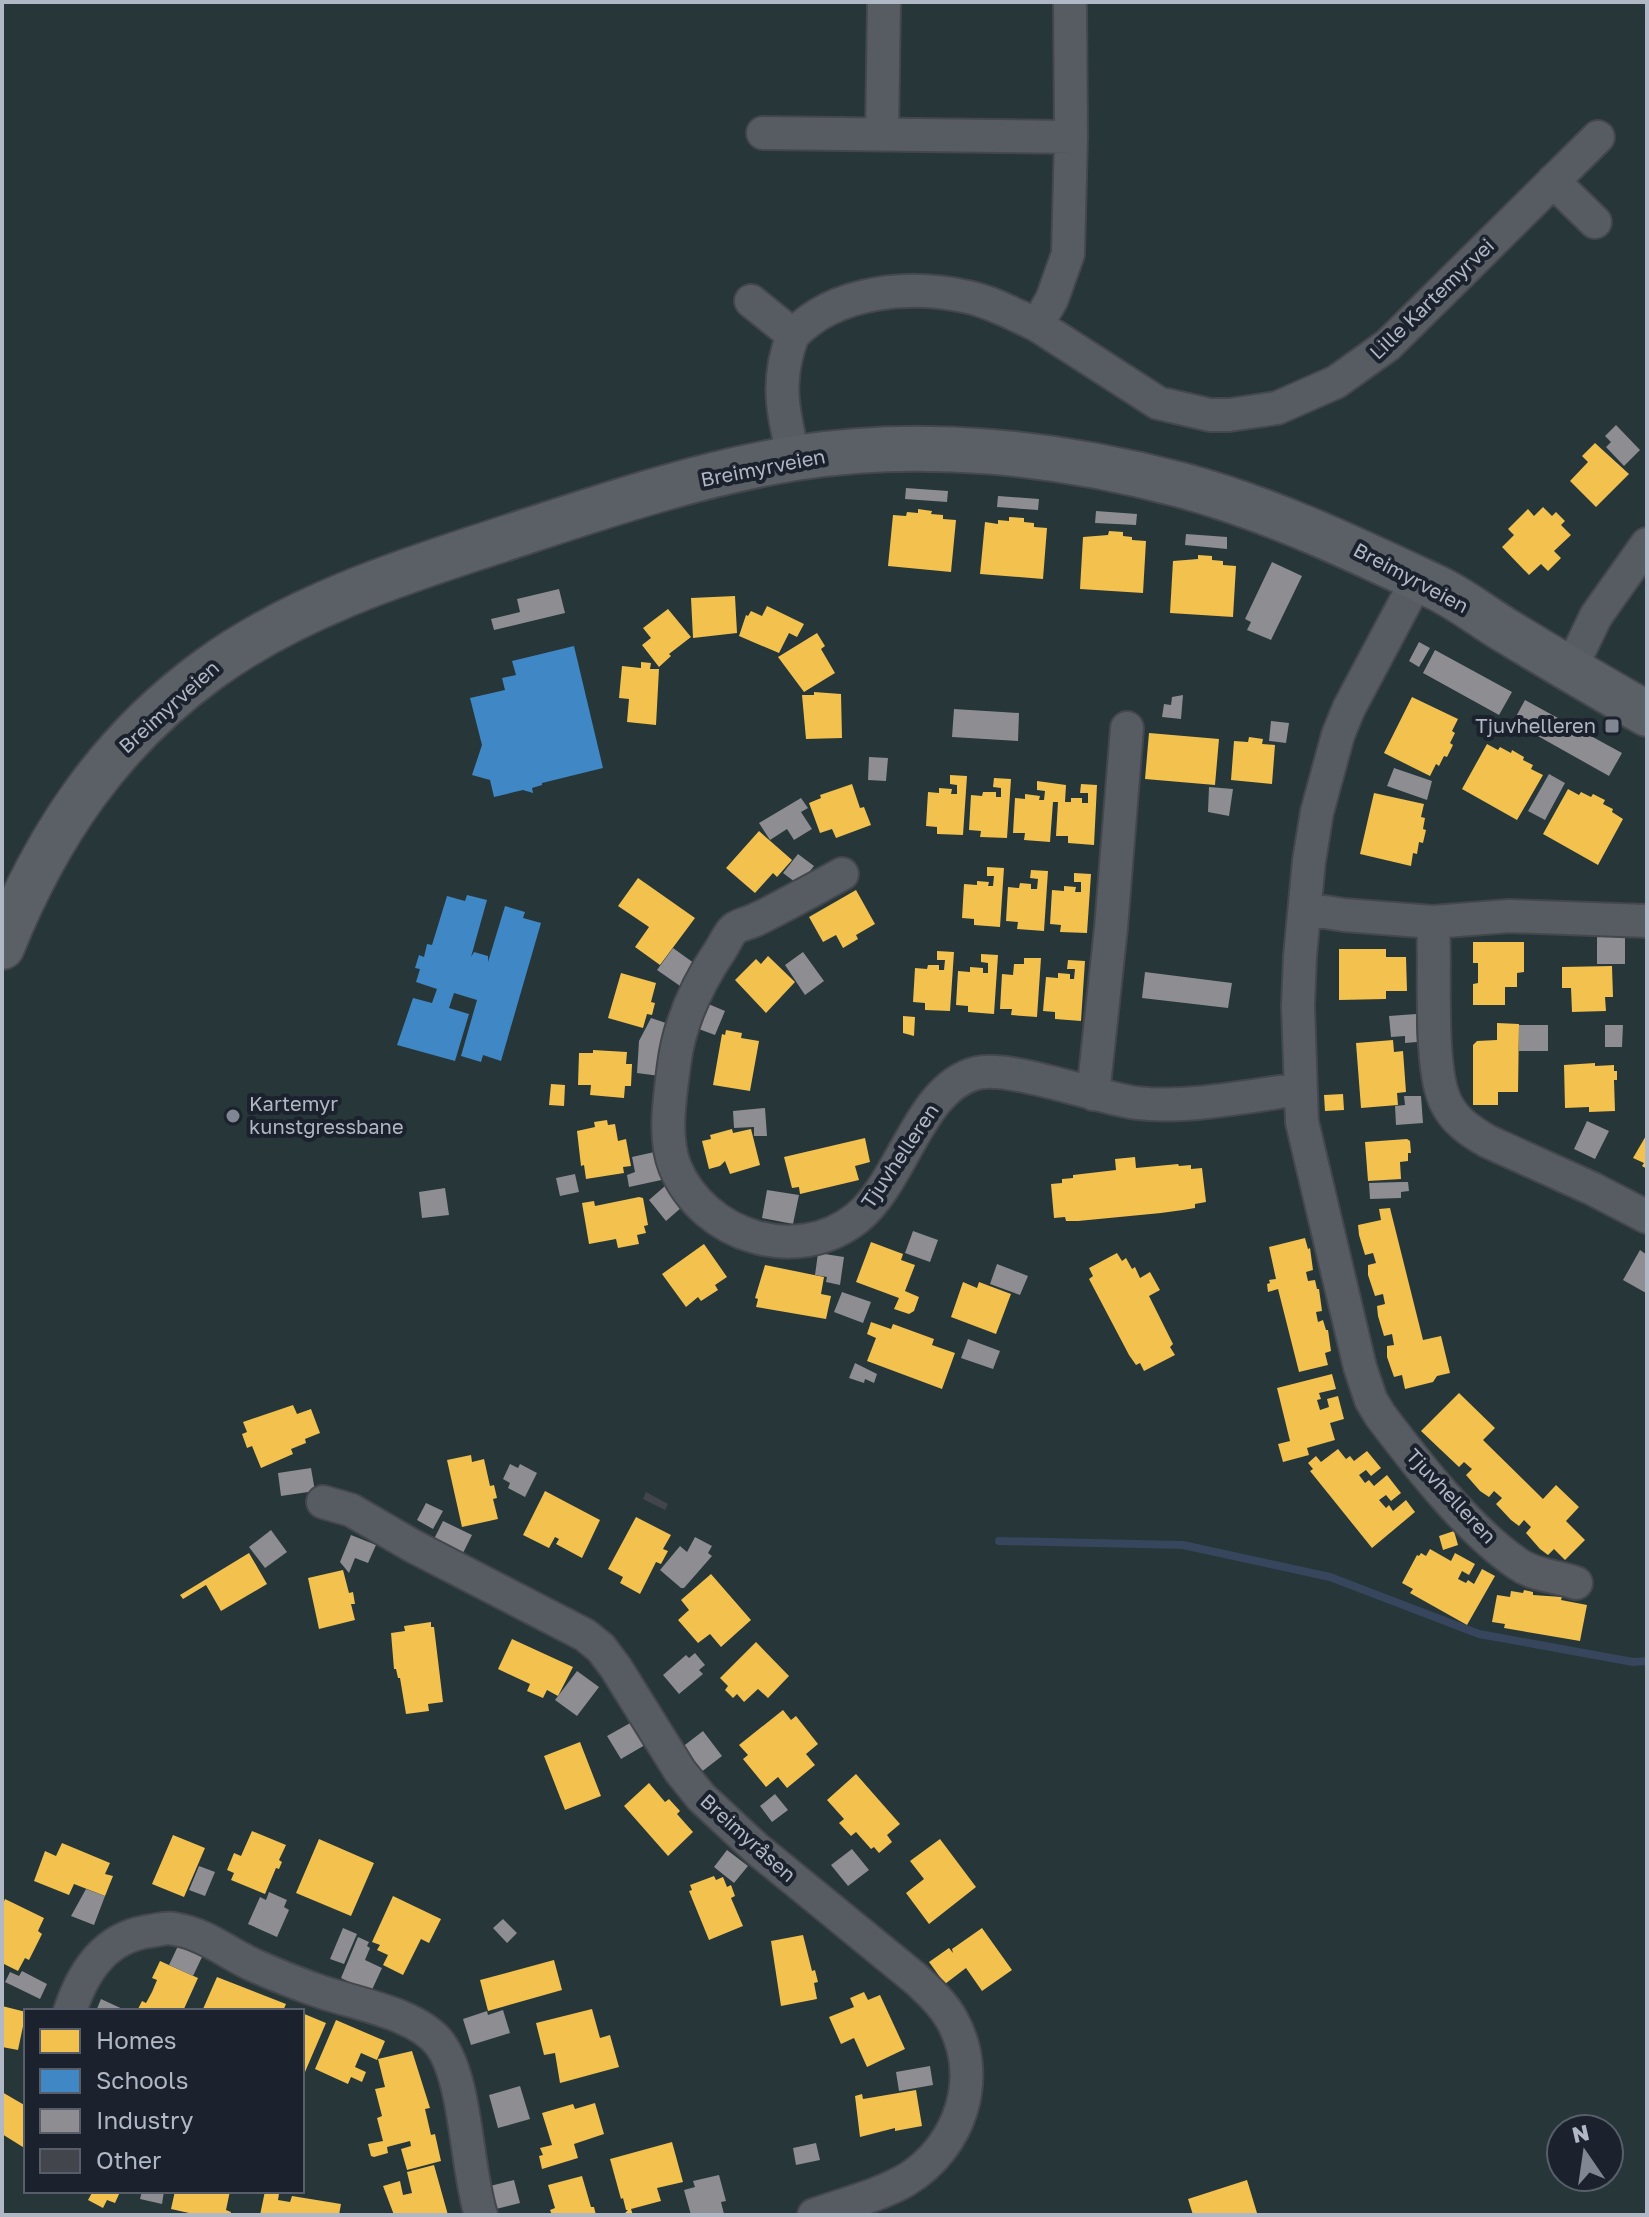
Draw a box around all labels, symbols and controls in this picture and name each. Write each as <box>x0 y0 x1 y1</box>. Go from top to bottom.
street label: Lille Kartemyrvei <box>1364 233 1498 364</box>
street label: Breimyrveien <box>698 443 827 491</box>
street label: Breimyrveien <box>1350 537 1473 617</box>
street label: Breimyrveien <box>113 655 223 758</box>
place label: Tjuvhelleren <box>1475 713 1596 737</box>
marker: Tjuvhelleren <box>1603 717 1621 735</box>
place label: Kartemyr kunstgressbane <box>249 1091 404 1138</box>
street label: Tjuvhelleren <box>855 1099 943 1212</box>
marker: Kartemyr kunstgressbane <box>224 1107 242 1125</box>
street label: Tjuvhelleren <box>1402 1443 1502 1548</box>
street label: Breimyråsen <box>696 1788 801 1886</box>
legend <box>24 2009 304 2193</box>
text: Homes <box>96 2025 177 2054</box>
text: Schools <box>96 2065 188 2094</box>
text: Industry <box>96 2105 193 2134</box>
north arrow <box>1545 2113 1625 2193</box>
text: N <box>1569 2118 1592 2148</box>
text: Other <box>96 2145 161 2174</box>

